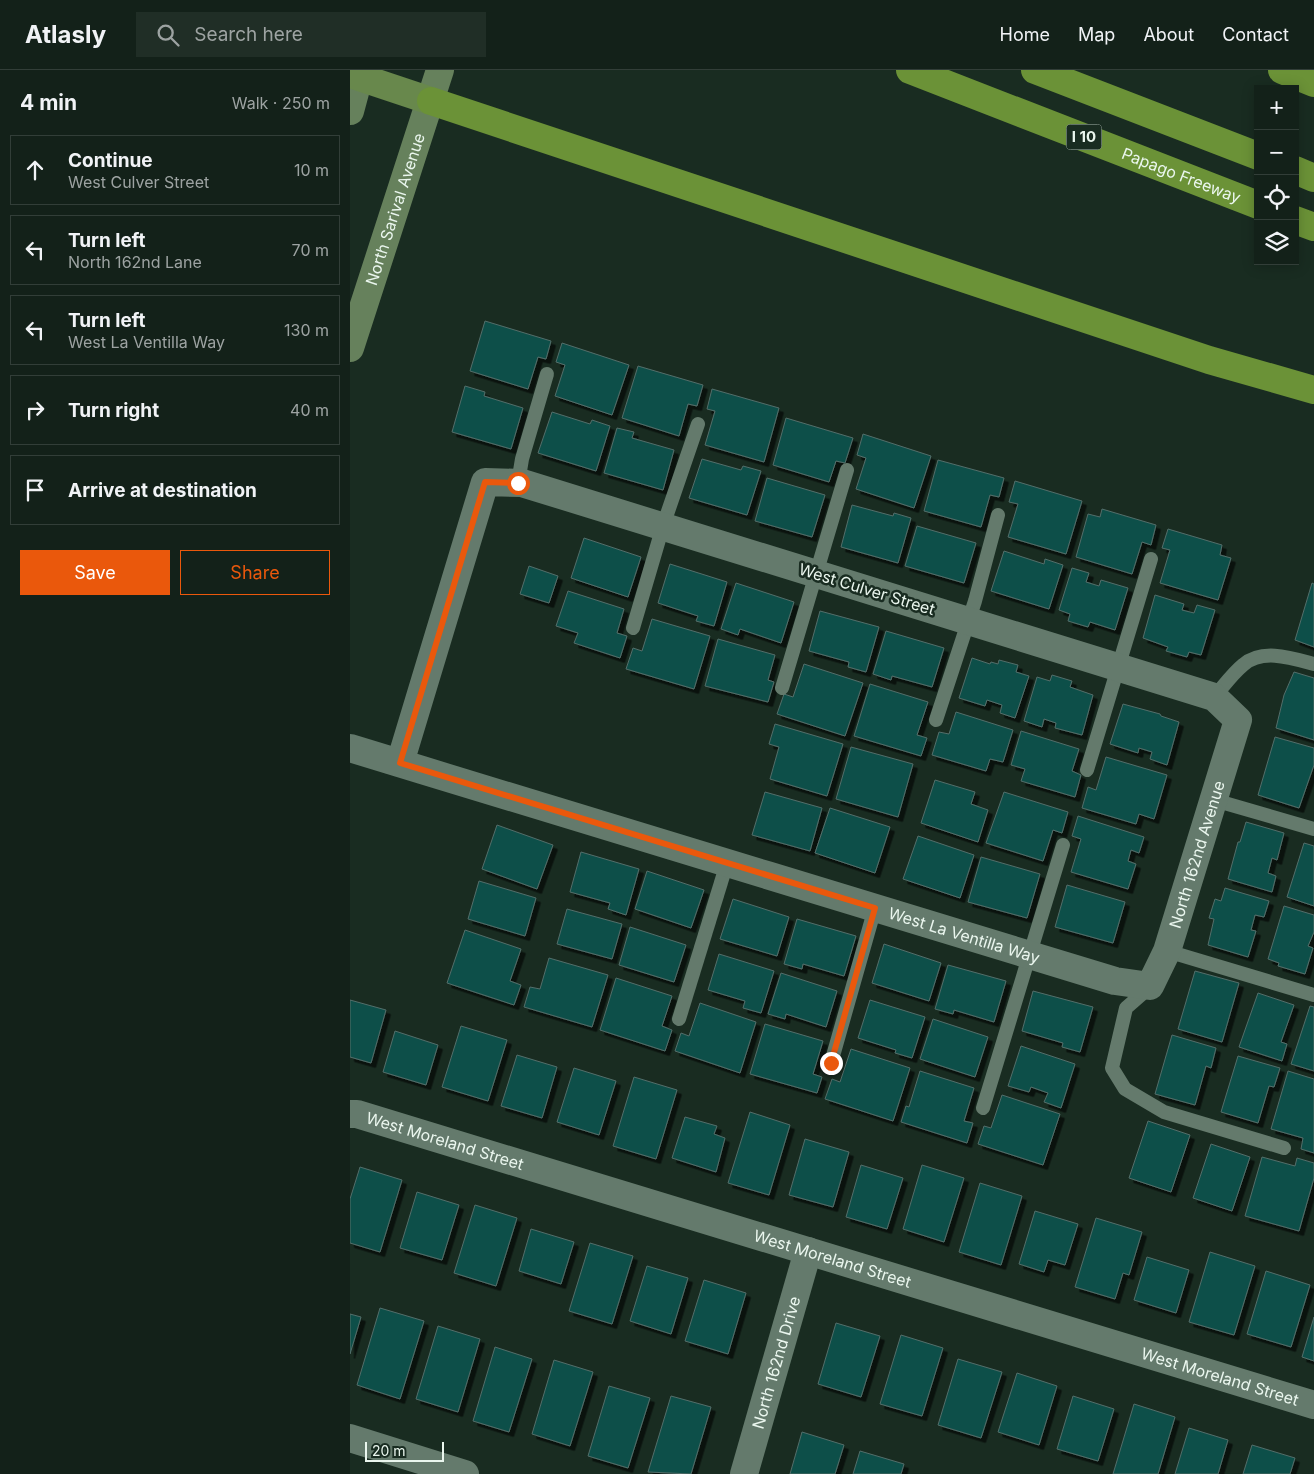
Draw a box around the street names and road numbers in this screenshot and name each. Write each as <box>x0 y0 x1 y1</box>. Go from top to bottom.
road number: I 10 <box>1066 124 1102 150</box>
street label: North Sarival Avenue <box>361 130 429 288</box>
street label: Papago Freeway <box>1119 143 1244 207</box>
street label: West Culver Street <box>797 559 937 619</box>
street label: North 162nd Avenue <box>1165 778 1229 931</box>
street label: West La Ventilla Way <box>886 903 1042 968</box>
street label: West Moreland Street <box>364 1107 526 1174</box>
street label: West Moreland Street <box>751 1225 914 1292</box>
street label: North 162nd Drive <box>748 1294 804 1431</box>
street label: West Moreland Street <box>1139 1343 1301 1410</box>

